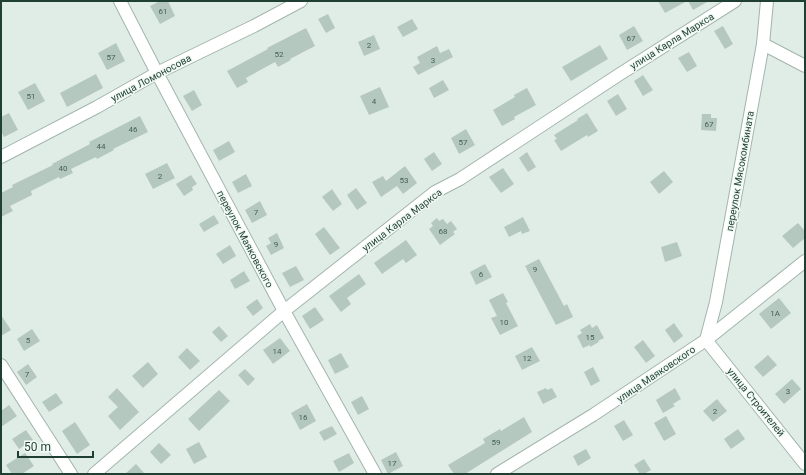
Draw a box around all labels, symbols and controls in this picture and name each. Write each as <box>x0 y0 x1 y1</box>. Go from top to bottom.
house number: 61 <box>159 7 168 16</box>
street label: улица Карла Маркса <box>628 11 716 71</box>
house number: 67 <box>627 34 636 43</box>
house number: 2 <box>367 41 372 50</box>
house number: 52 <box>275 50 284 59</box>
street label: улица Ломоносова <box>109 52 193 104</box>
house number: 57 <box>107 53 116 62</box>
house number: 3 <box>431 56 435 65</box>
house number: 51 <box>27 92 36 101</box>
house number: 4 <box>372 97 377 106</box>
street label: переулок Мясокомбината <box>724 110 756 232</box>
house number: 67 <box>705 120 714 129</box>
house number: 46 <box>129 125 138 134</box>
house number: 57 <box>459 138 468 147</box>
house number: 44 <box>97 142 106 151</box>
house number: 40 <box>59 164 68 173</box>
house number: 2 <box>158 172 163 181</box>
house number: 53 <box>400 176 409 185</box>
street label: улица Карла Маркса <box>360 186 444 254</box>
street label: переулок Маяковского <box>215 189 275 290</box>
house number: 7 <box>254 208 259 217</box>
house number: 68 <box>439 227 448 236</box>
house number: 9 <box>274 240 278 249</box>
house number: 9 <box>533 265 537 274</box>
house number: 6 <box>479 270 484 279</box>
house number: 1А <box>770 309 781 318</box>
house number: 10 <box>500 318 509 327</box>
house number: 15 <box>586 333 595 342</box>
house number: 5 <box>26 336 31 345</box>
street label: улица Маяковского <box>615 343 698 404</box>
house number: 14 <box>273 347 282 356</box>
house number: 12 <box>523 354 532 363</box>
street label: улица Строителей <box>725 366 787 439</box>
house number: 7 <box>25 370 30 379</box>
house number: 3 <box>786 387 790 396</box>
house number: 2 <box>713 407 718 416</box>
house number: 16 <box>299 413 308 422</box>
scale bar <box>18 433 93 459</box>
house number: 59 <box>492 438 501 447</box>
text: 50 m <box>24 440 51 454</box>
house number: 17 <box>388 459 397 468</box>

